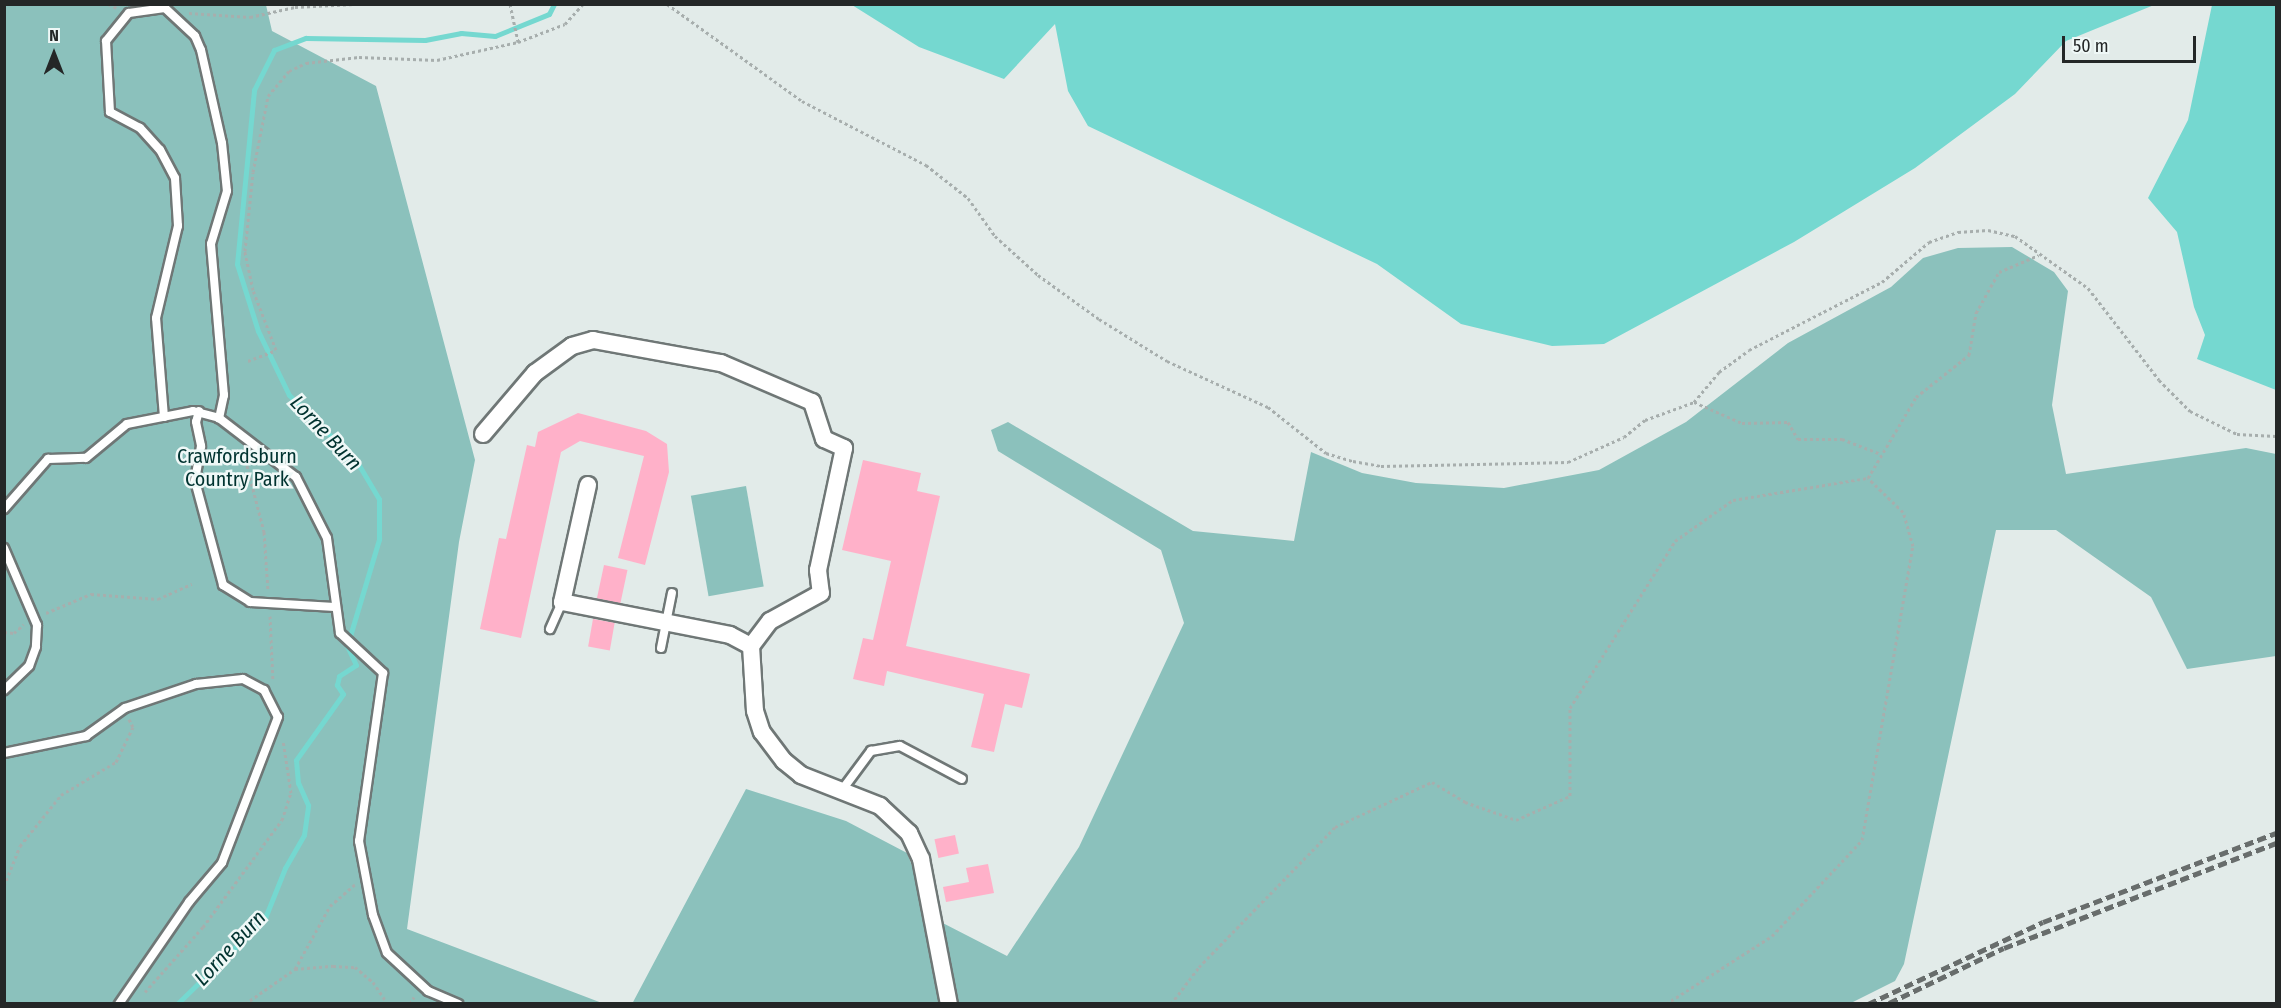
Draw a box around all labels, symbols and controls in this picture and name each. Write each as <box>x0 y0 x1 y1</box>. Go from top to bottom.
north arrow <box>24 24 84 84</box>
scale bar <box>2065 24 2198 62</box>
text: N <box>49 26 59 45</box>
text: 50 m <box>2073 35 2109 57</box>
water label: Lorne Burn <box>285 390 367 476</box>
park label: Crawfordsburn Country Park <box>177 445 297 492</box>
water label: Lorne Burn <box>189 905 271 991</box>

